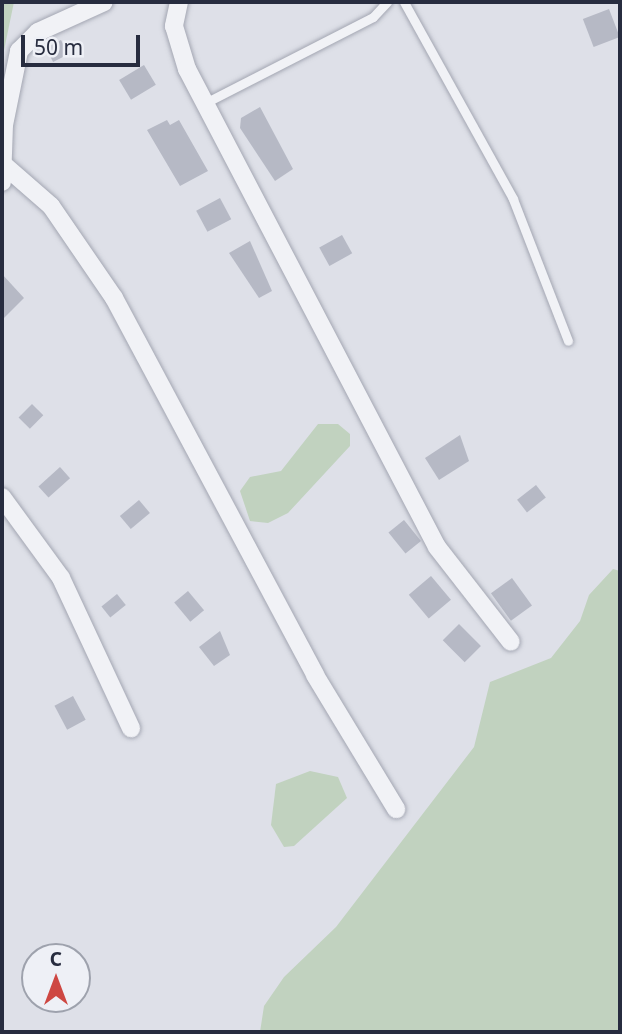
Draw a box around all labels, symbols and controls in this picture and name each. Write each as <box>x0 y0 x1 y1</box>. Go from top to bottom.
scale bar <box>24 21 144 65</box>
text: 50 m <box>34 33 83 61</box>
north arrow <box>21 943 91 1013</box>
text: С <box>50 946 62 972</box>

